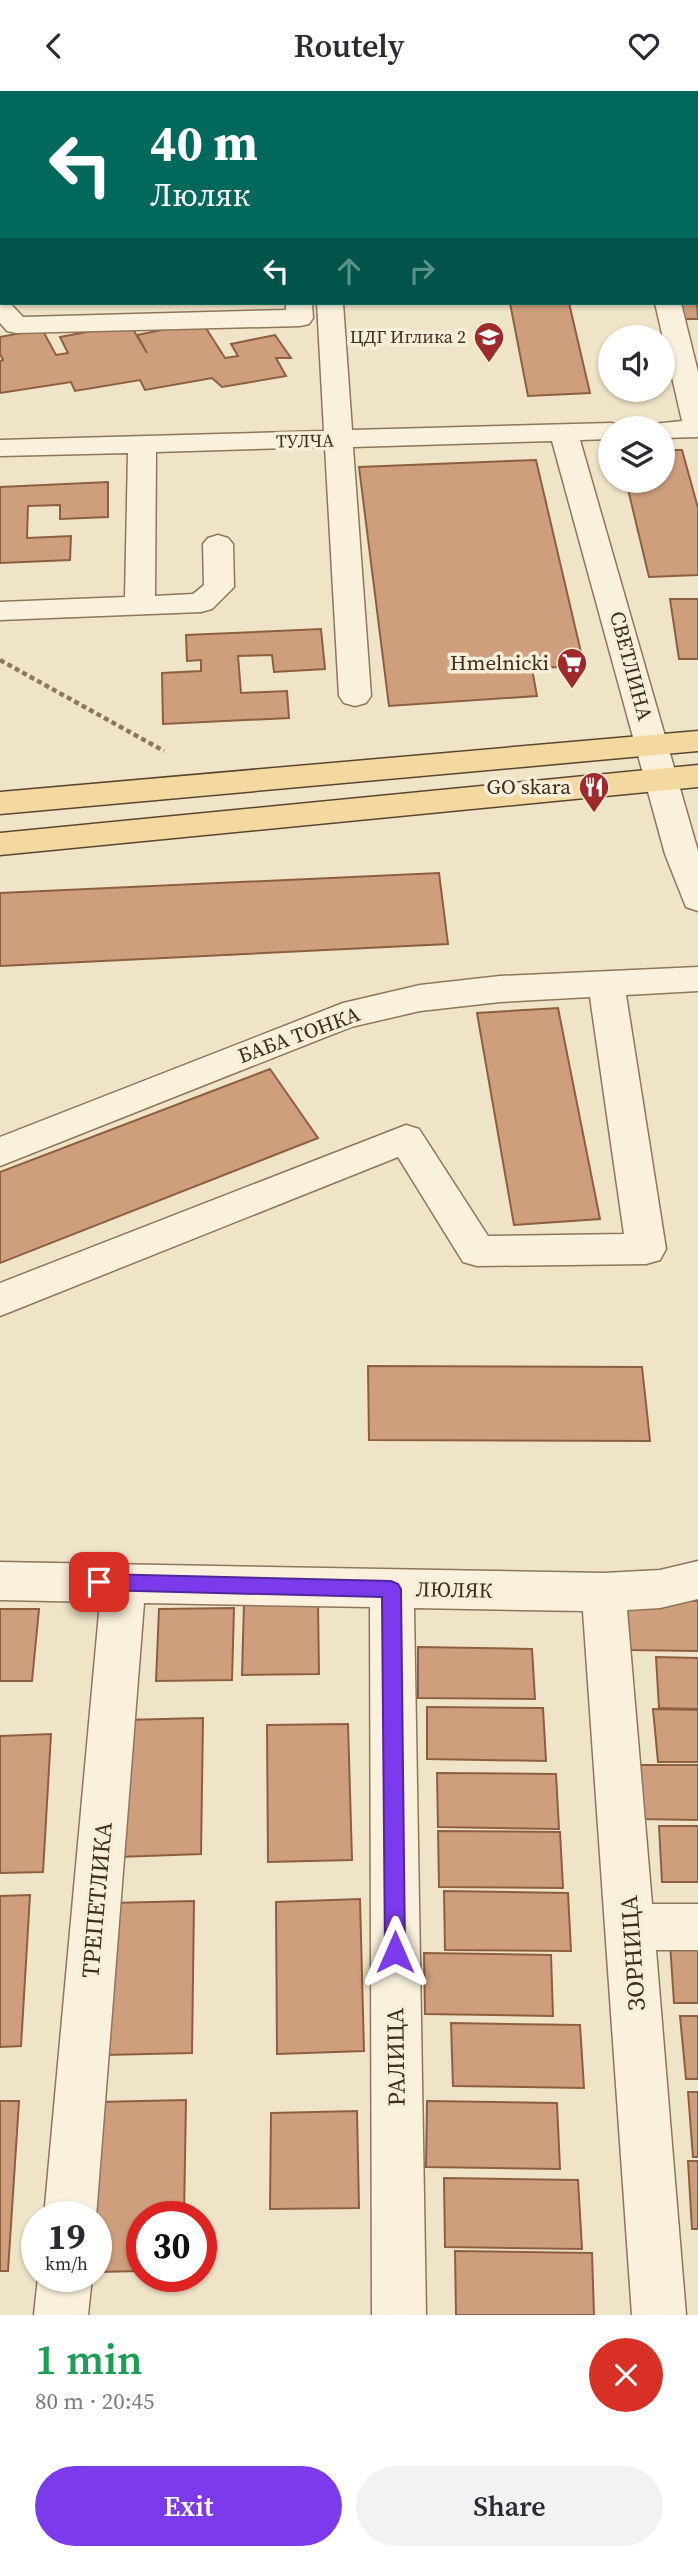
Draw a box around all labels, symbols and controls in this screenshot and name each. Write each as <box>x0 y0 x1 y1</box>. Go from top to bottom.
text: Routely <box>294 24 404 68</box>
icon: back <box>35 27 73 65</box>
icon: heart <box>625 27 663 65</box>
text: 40 m <box>150 109 258 176</box>
icon: left <box>35 119 126 210</box>
text: Люляк <box>150 173 250 217</box>
icon: left <box>257 252 295 290</box>
icon: ahead <box>330 252 368 290</box>
icon: right <box>403 252 441 290</box>
school or university icon: ЦДГ Иглика 2 <box>472 320 506 364</box>
place label: ЦДГ Иглика 2 <box>350 324 466 349</box>
map controls <box>598 325 675 493</box>
button: sound <box>598 325 675 402</box>
button: layers <box>598 416 675 493</box>
street label: ТУЛЧА <box>276 427 334 454</box>
street label: СВЕТЛИНА <box>603 608 660 724</box>
supermarket icon: Hmelnicki <box>555 646 589 690</box>
place label: Hmelnicki <box>450 648 549 677</box>
restaurant icon: GO skara <box>577 770 611 814</box>
place label: GO skara <box>486 772 571 801</box>
street label: БАБА ТОНКА <box>234 999 364 1070</box>
pin <box>69 1552 129 1612</box>
icon: arrive <box>80 1563 118 1601</box>
street label: ЛЮЛЯК <box>415 1574 493 1605</box>
street label: ТРЕПЕТЛИКА <box>73 1820 120 1980</box>
street label: ЗОРНИЦА <box>612 1894 653 2012</box>
position arrow <box>358 1915 432 1989</box>
street label: РАЛИЦА <box>378 2007 413 2107</box>
speed limit sign: 30 <box>126 2201 217 2292</box>
text: 19 <box>48 2213 85 2261</box>
text: km/h <box>45 2251 88 2276</box>
text: 1 min <box>35 2330 143 2388</box>
button: close <box>589 2338 663 2412</box>
text: 80 m · 20:45 <box>35 2385 155 2417</box>
button: Exit <box>35 2466 342 2546</box>
button: Share <box>356 2466 663 2546</box>

